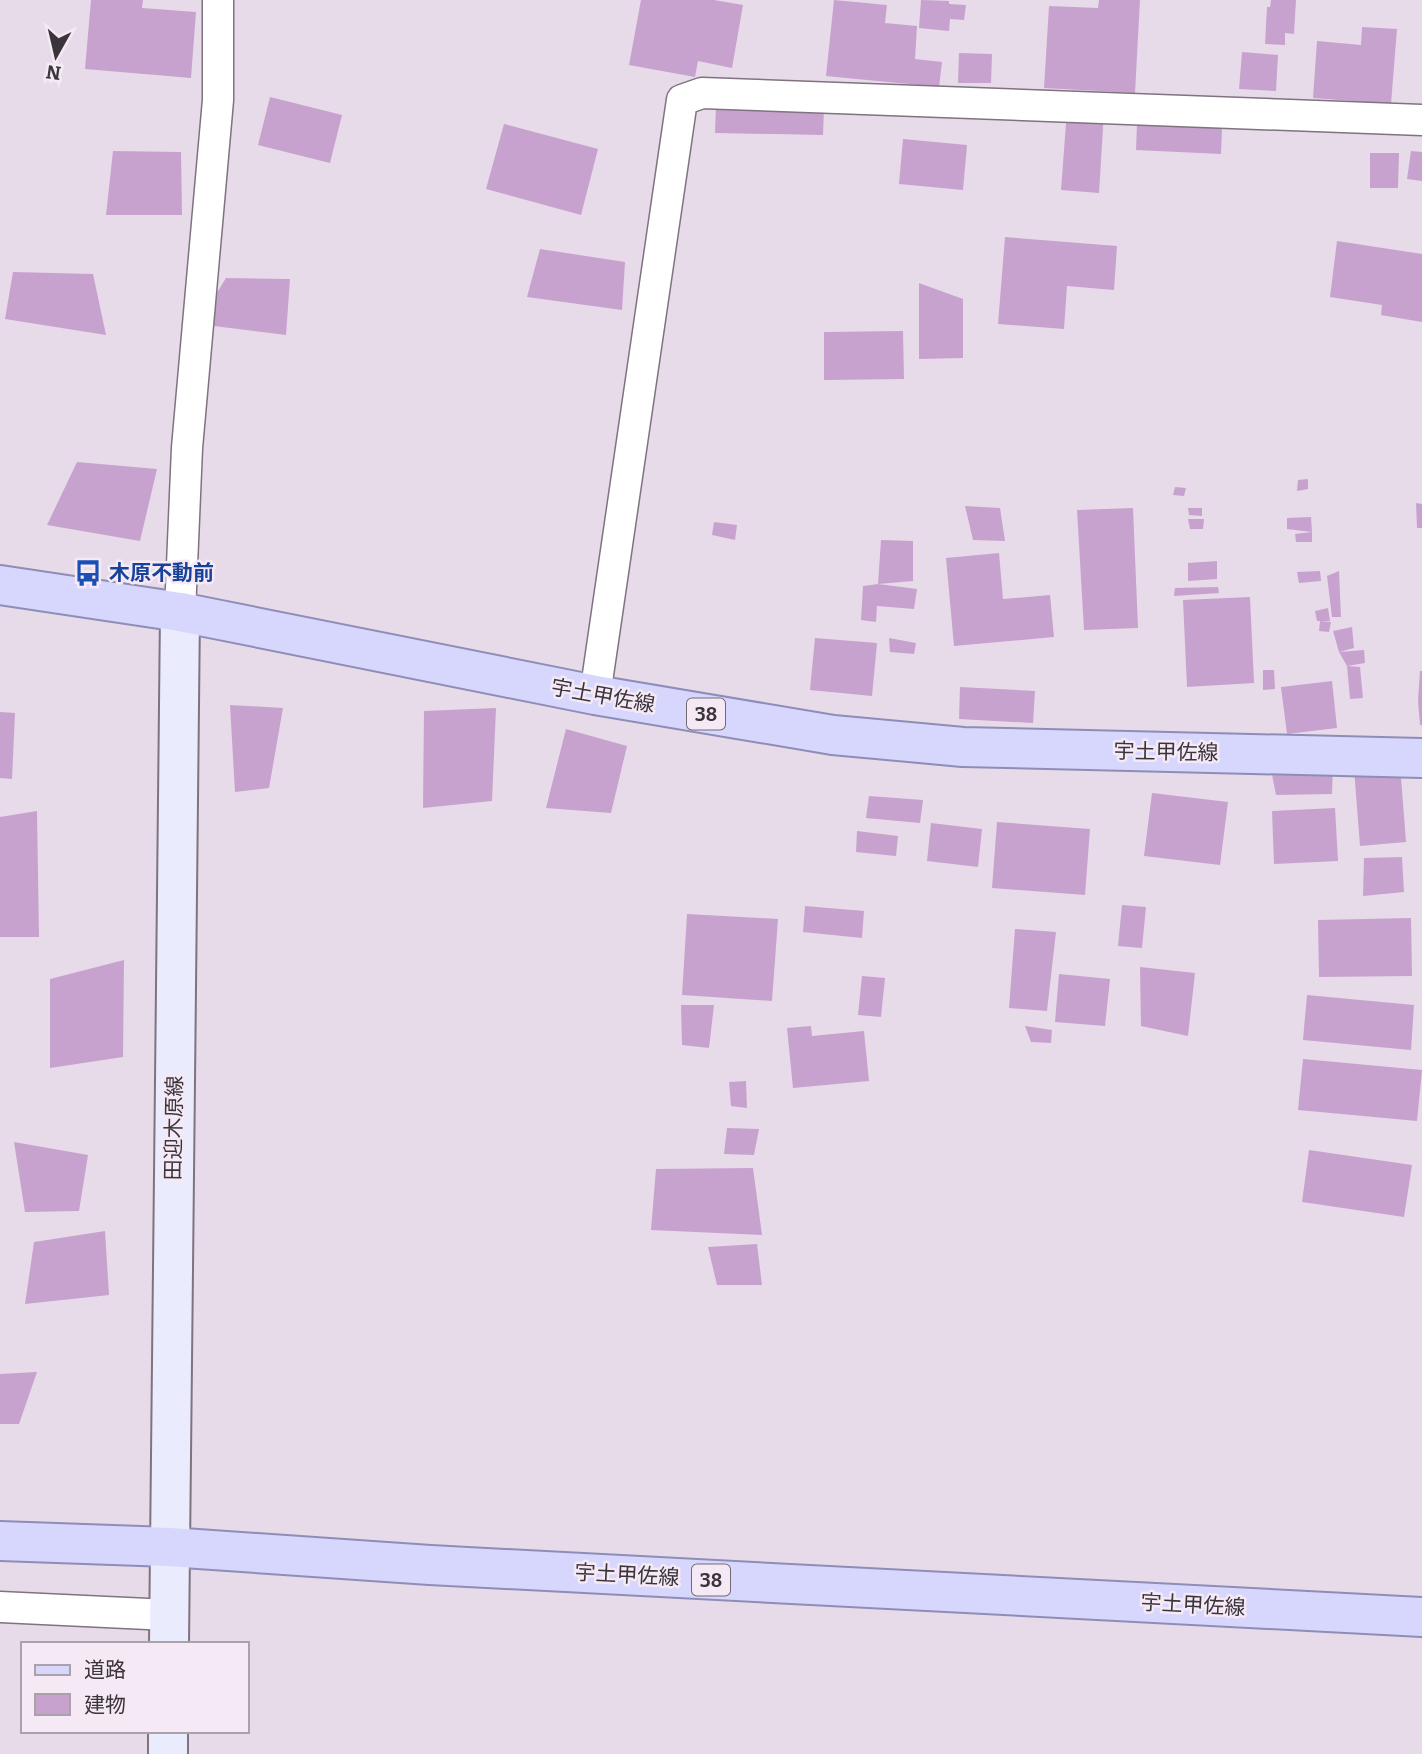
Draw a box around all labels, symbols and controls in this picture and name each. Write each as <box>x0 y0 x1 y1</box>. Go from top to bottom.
north arrow <box>21 21 91 91</box>
text: N <box>45 60 63 85</box>
bus stop icon: 木原不動前 <box>73 558 103 588</box>
place label: 木原不動前 <box>109 560 214 586</box>
street label: 宇土甲佐線 <box>549 674 657 718</box>
road number: 38 <box>687 698 725 730</box>
street label: 宇土甲佐線 <box>1113 738 1219 766</box>
street label: 田迎木原線 <box>160 1075 188 1181</box>
street label: 宇土甲佐線 <box>574 1559 680 1591</box>
road number: 38 <box>692 1564 730 1596</box>
street label: 宇土甲佐線 <box>1140 1589 1246 1621</box>
legend <box>21 1642 248 1733</box>
text: 道路 <box>84 1657 126 1683</box>
text: 建物 <box>84 1692 126 1718</box>

